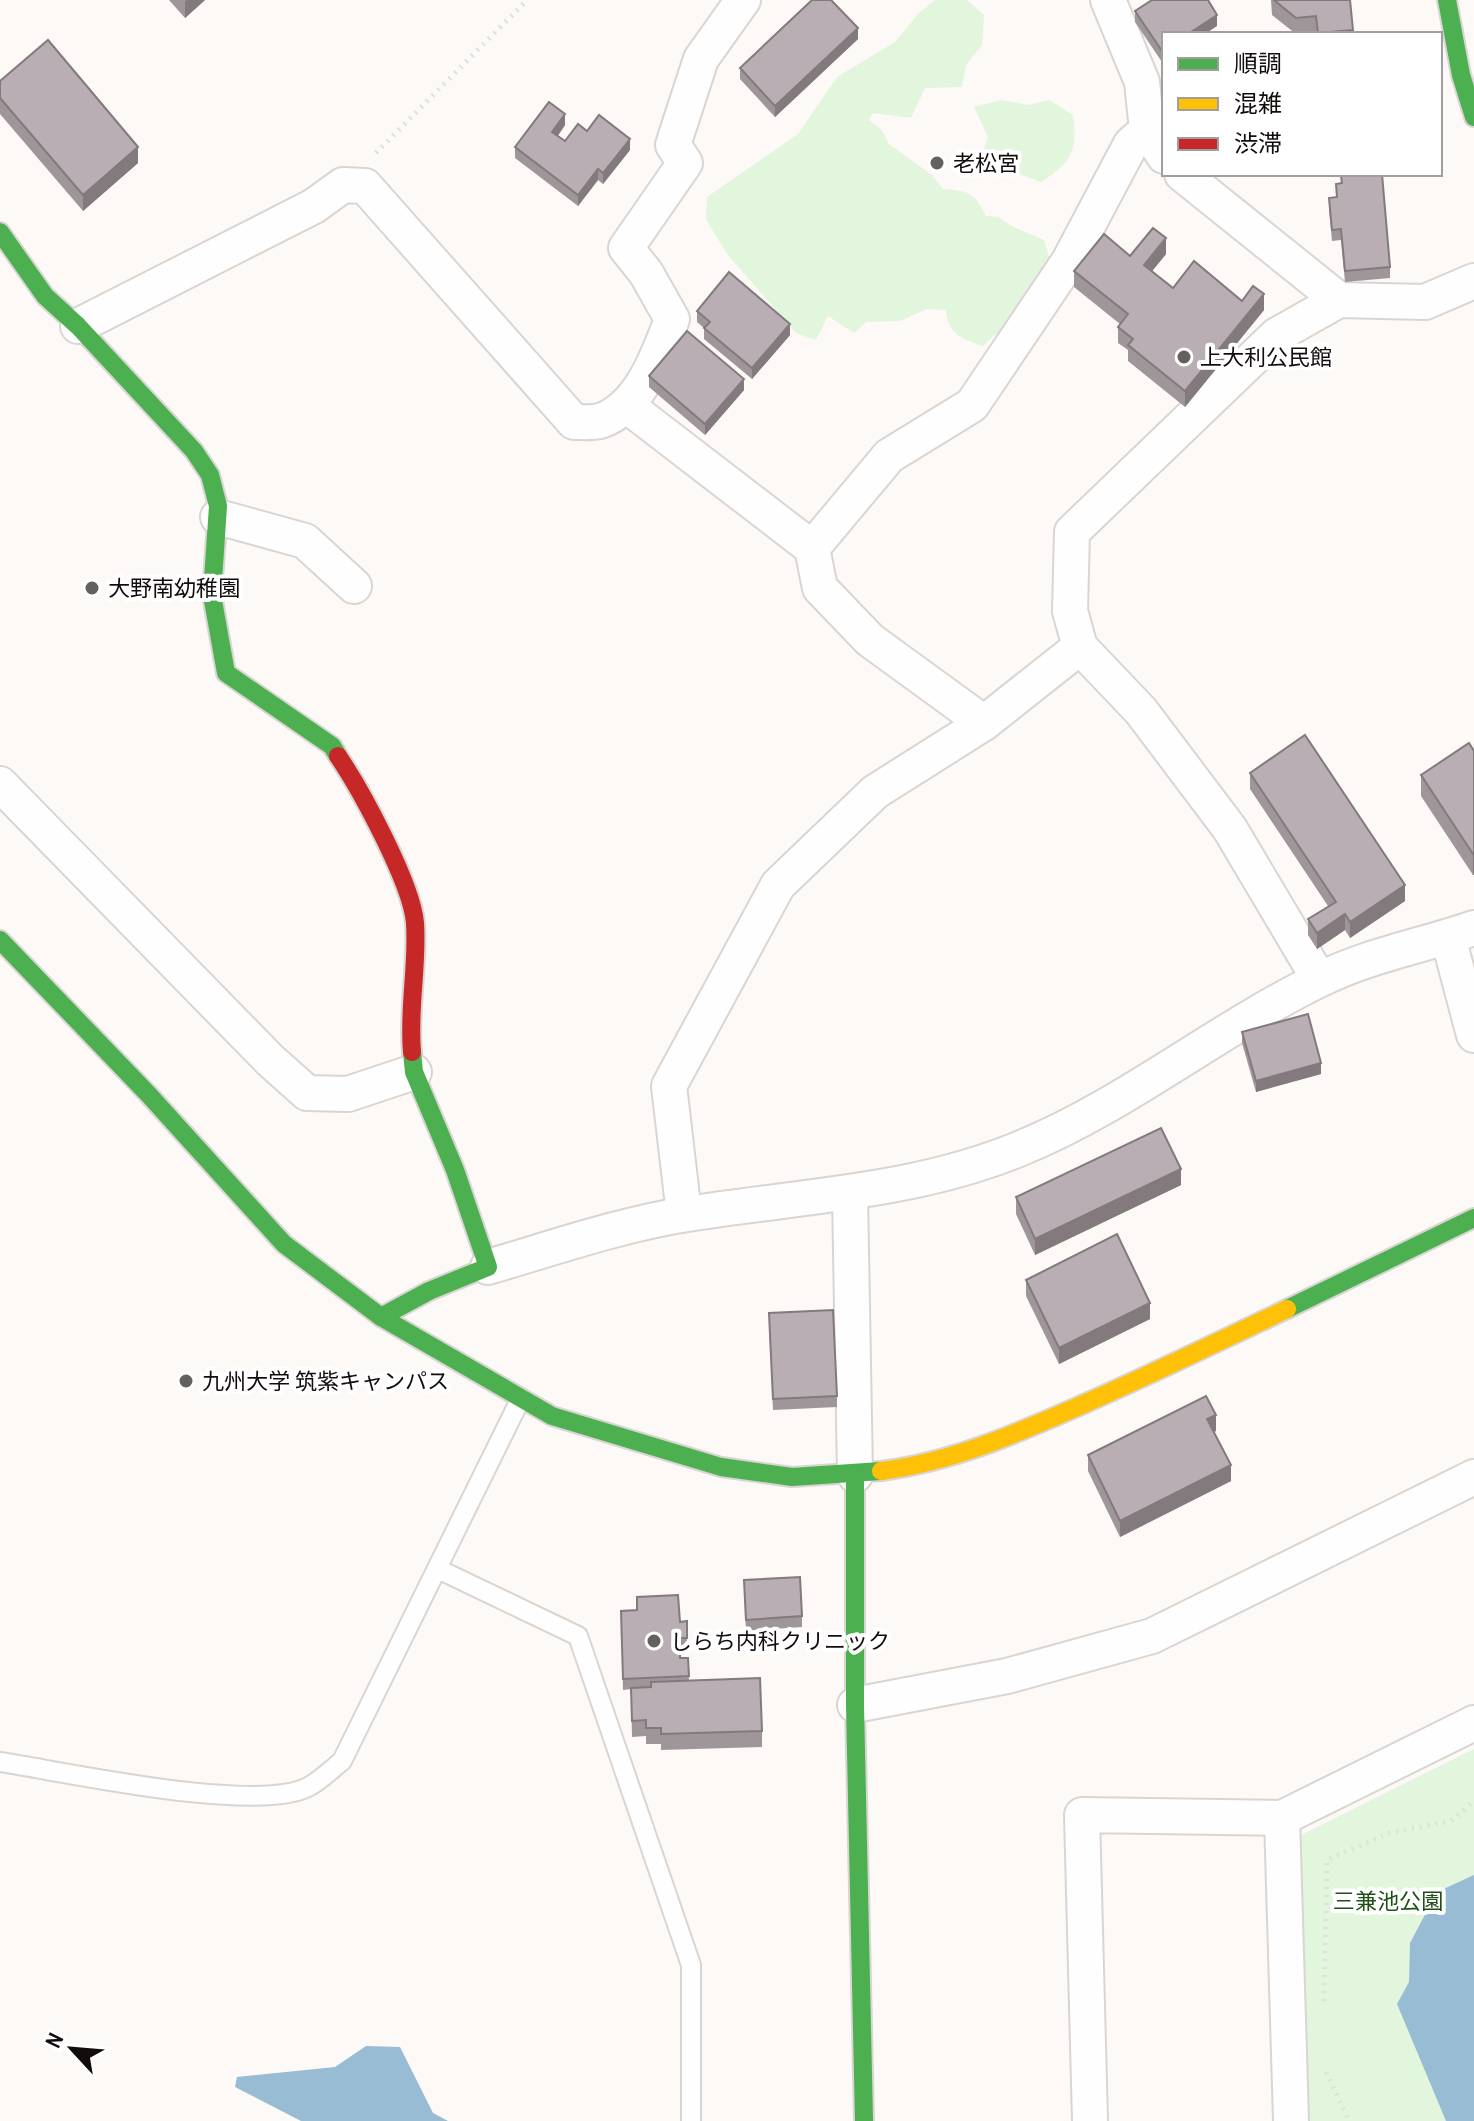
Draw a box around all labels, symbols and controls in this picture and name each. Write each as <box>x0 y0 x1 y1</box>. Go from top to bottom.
legend <box>1162 32 1442 176</box>
text: 順調 <box>1234 47 1282 79</box>
text: 混雑 <box>1234 87 1282 119</box>
text: 渋滞 <box>1234 127 1282 159</box>
place label: 老松宮 <box>953 148 1019 178</box>
marker: 老松宮 <box>928 154 946 172</box>
place label: 上大利公民館 <box>1200 342 1332 372</box>
marker: 上大利公民館 <box>1175 348 1193 366</box>
place label: 大野南幼稚園 <box>108 573 240 603</box>
marker: 大野南幼稚園 <box>83 579 101 597</box>
place label: 九州大学 筑紫キャンパス <box>202 1366 449 1396</box>
marker: 九州大学 筑紫キャンパス <box>177 1372 195 1390</box>
place label: しらち内科クリニック <box>670 1626 890 1656</box>
marker: しらち内科クリニック <box>645 1632 663 1650</box>
park label: 三兼池公園 <box>1333 1886 1443 1916</box>
north arrow <box>32 2009 112 2089</box>
text: N <box>38 2028 70 2053</box>

